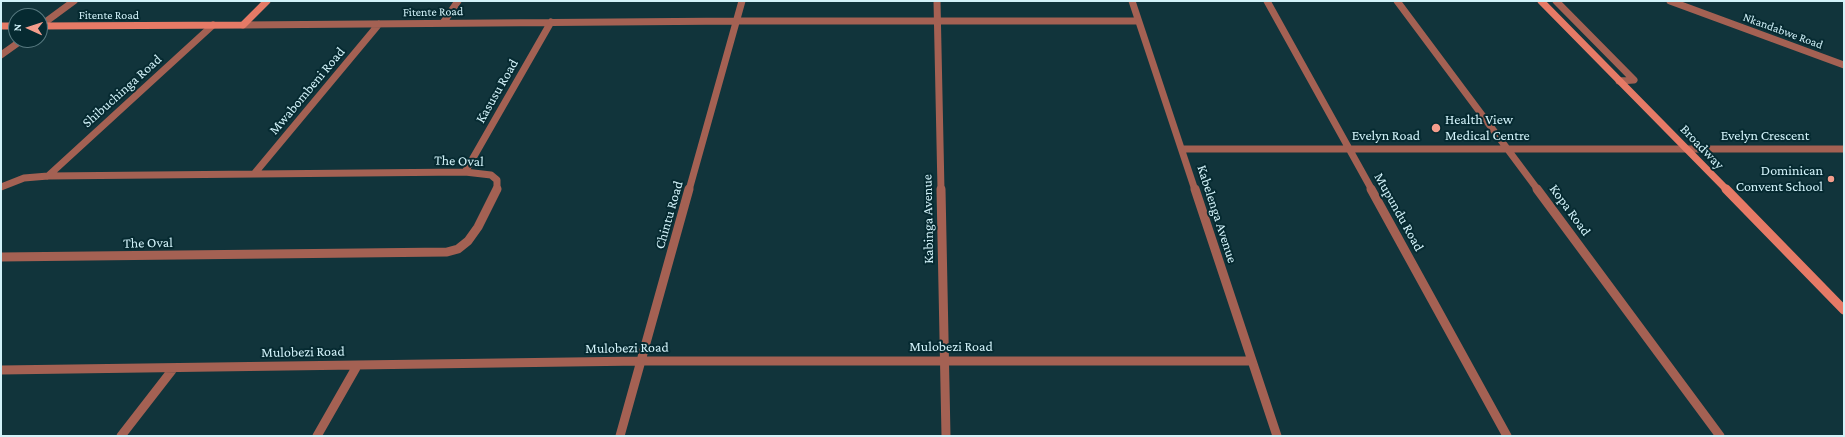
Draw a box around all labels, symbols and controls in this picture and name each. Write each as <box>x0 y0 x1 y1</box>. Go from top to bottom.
street label: Fitente Road <box>403 4 463 20</box>
north arrow <box>8 8 48 48</box>
street label: Fitente Road <box>79 8 139 22</box>
street label: Nkandabwe Road <box>1741 10 1825 52</box>
text: N <box>11 23 23 31</box>
street label: Mwabombeni Road <box>265 44 349 138</box>
street label: Shibuchinga Road <box>79 51 165 131</box>
street label: Kasusu Road <box>472 56 522 126</box>
place label: Health View Medical Centre <box>1445 112 1530 144</box>
street label: Broadway <box>1676 121 1728 173</box>
marker: Health View Medical Centre <box>1430 122 1442 134</box>
street label: Evelyn Road <box>1352 128 1420 144</box>
street label: Evelyn Crescent <box>1721 128 1809 144</box>
street label: The Oval <box>434 152 484 170</box>
street label: Kabelenga Avenue <box>1193 163 1241 265</box>
place label: Dominican Convent School <box>1736 163 1823 196</box>
street label: Mupundu Road <box>1371 170 1427 254</box>
street label: Kabinga Avenue <box>919 174 937 264</box>
marker: Dominican Convent School <box>1826 174 1836 184</box>
street label: Chintu Road <box>651 179 687 251</box>
street label: Kopa Road <box>1546 181 1594 239</box>
street label: The Oval <box>123 234 173 252</box>
street label: Mulobezi Road <box>585 339 669 357</box>
street label: Mulobezi Road <box>909 339 993 355</box>
street label: Mulobezi Road <box>261 343 345 361</box>

